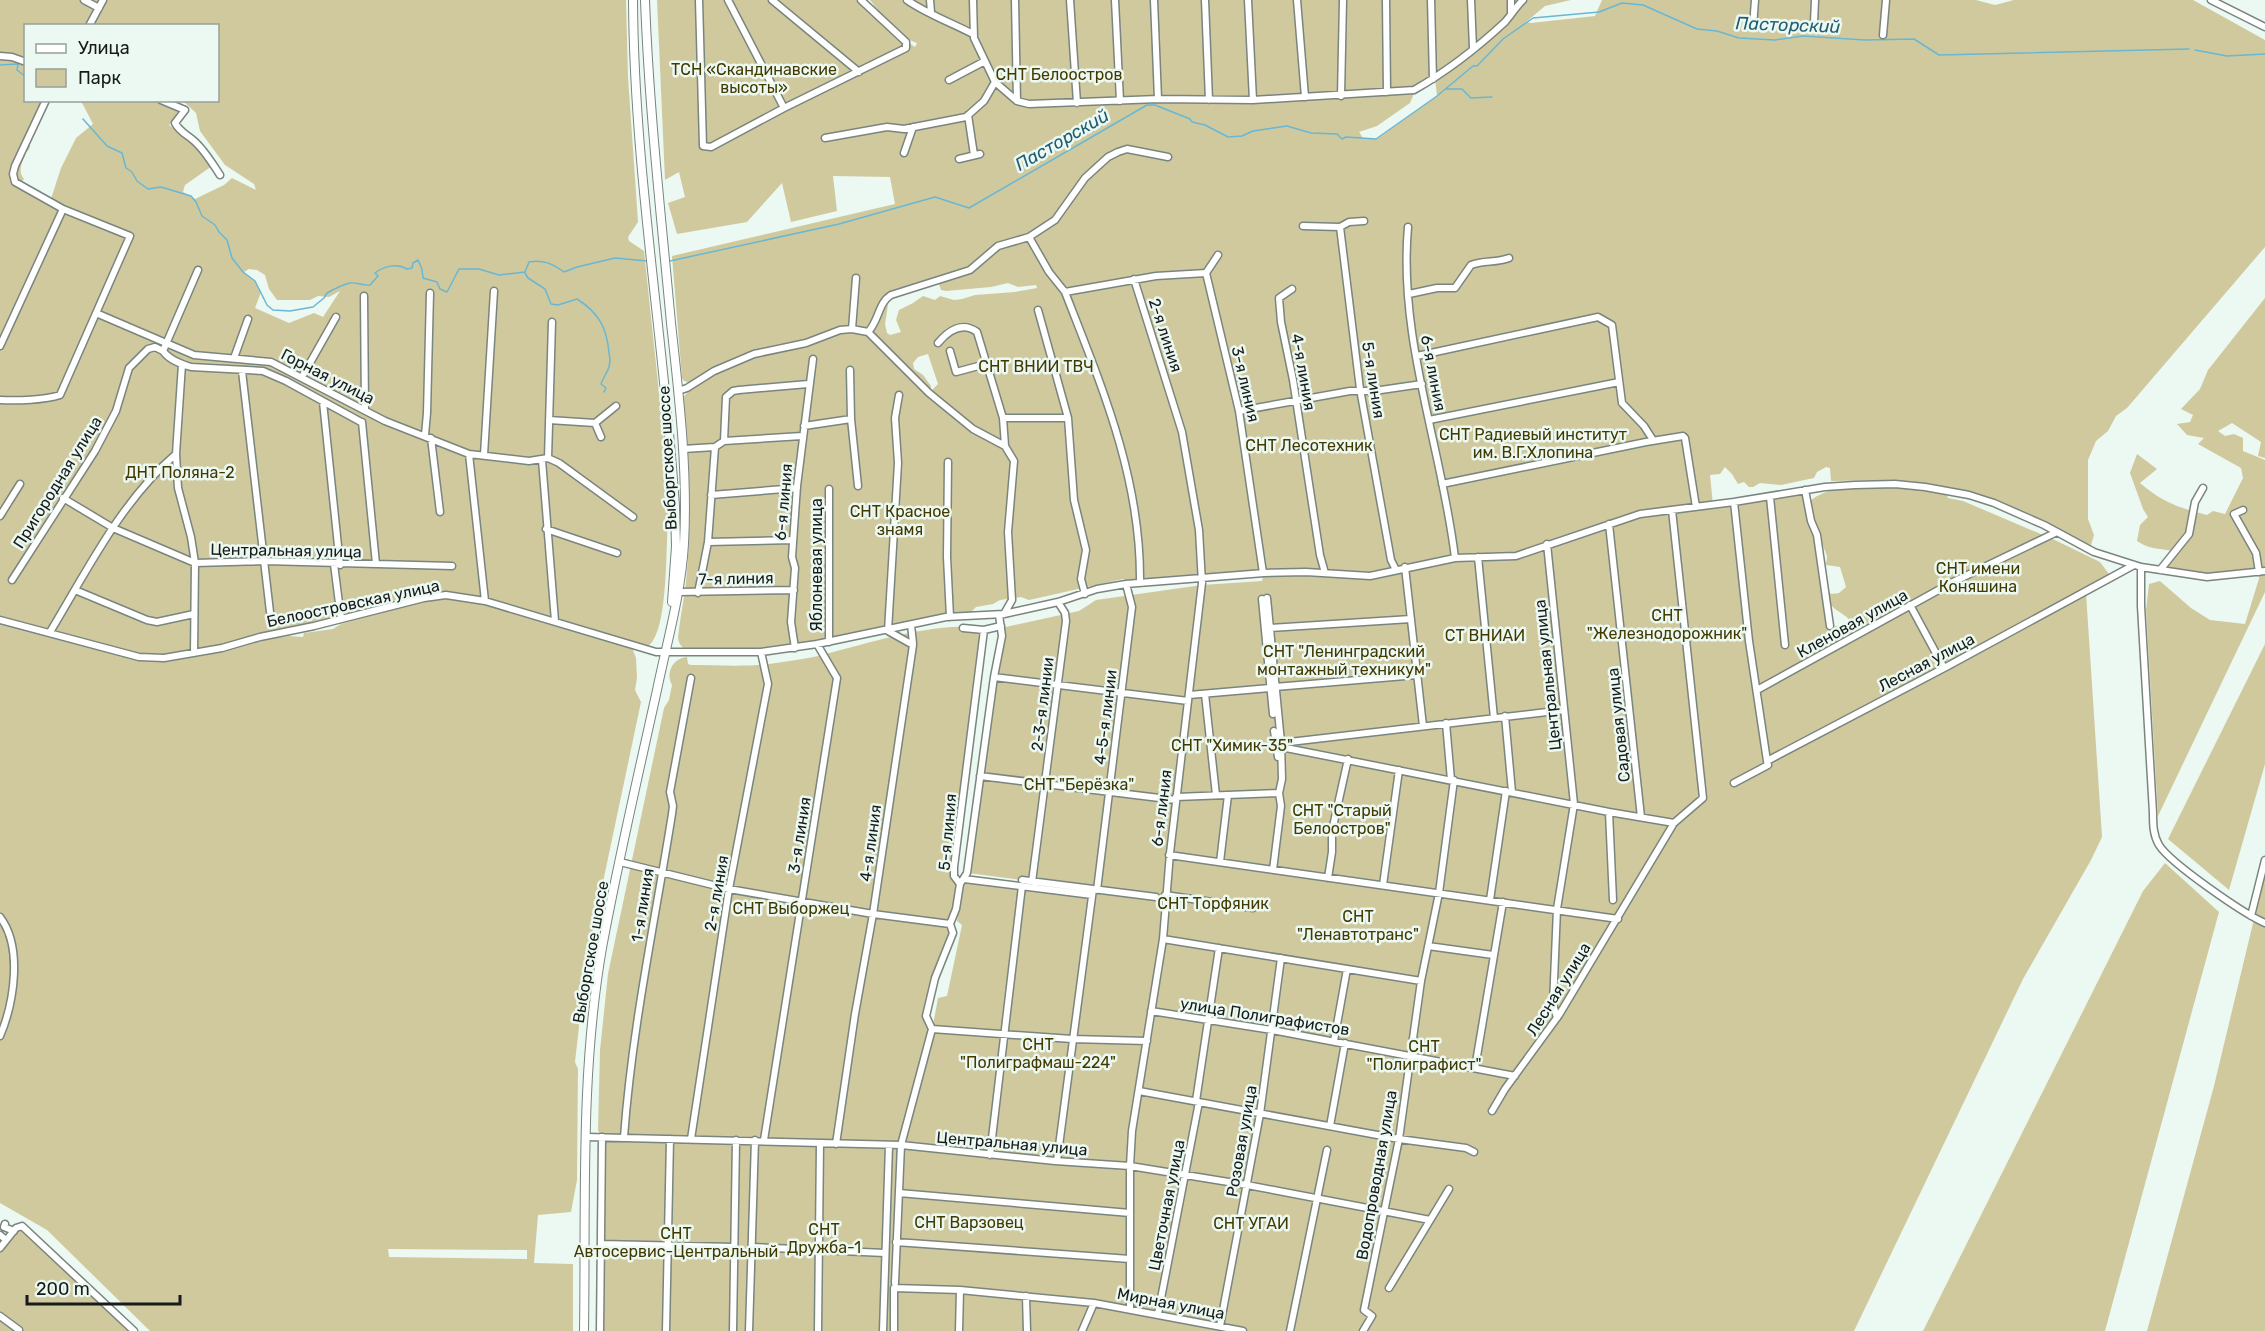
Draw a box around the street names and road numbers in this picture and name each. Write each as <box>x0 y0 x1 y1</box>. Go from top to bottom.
street label: 2-я линия <box>1145 296 1186 375</box>
street label: 4-я линия <box>1287 332 1320 412</box>
street label: 6-я линия <box>1417 333 1450 413</box>
street label: 5-я линия <box>1358 341 1389 420</box>
street label: 3-я линия <box>1228 344 1263 424</box>
street label: Горная улица <box>278 345 378 408</box>
street label: Выборгское шоссе <box>654 385 681 530</box>
street label: Пригородная улица <box>9 413 106 552</box>
street label: 6-я линия <box>771 463 796 541</box>
street label: Яблоневая улица <box>807 498 826 632</box>
street label: Центральная улица <box>210 540 362 561</box>
street label: 7-я линия <box>698 568 774 589</box>
street label: Белоостровская улица <box>265 576 441 631</box>
street label: Кленовая улица <box>1793 585 1911 662</box>
street label: Центральная улица <box>1530 599 1565 751</box>
street label: Лесная улица <box>1875 629 1978 696</box>
street label: 2-3-я линии <box>1027 656 1058 752</box>
street label: Садовая улица <box>1603 667 1634 783</box>
street label: 4-5-я линии <box>1090 668 1121 766</box>
street label: 6-я линия <box>1147 769 1176 848</box>
street label: 5-я линия <box>935 793 960 871</box>
street label: 3-я линия <box>784 795 815 875</box>
street label: 4-я линия <box>856 803 885 883</box>
street label: 2-я линия <box>700 854 733 932</box>
street label: 1-я линия <box>627 867 658 943</box>
street label: Выборгское шоссе <box>569 879 612 1025</box>
street label: Лесная улица <box>1522 939 1595 1039</box>
street label: улица Полиграфистов <box>1179 994 1351 1039</box>
street label: Розовая улица <box>1222 1084 1261 1199</box>
street label: Водопроводная улица <box>1352 1089 1401 1261</box>
street label: Центральная улица <box>936 1127 1088 1160</box>
street label: Цветочная улица <box>1144 1138 1189 1272</box>
street label: Мирная улица <box>1115 1284 1226 1323</box>

